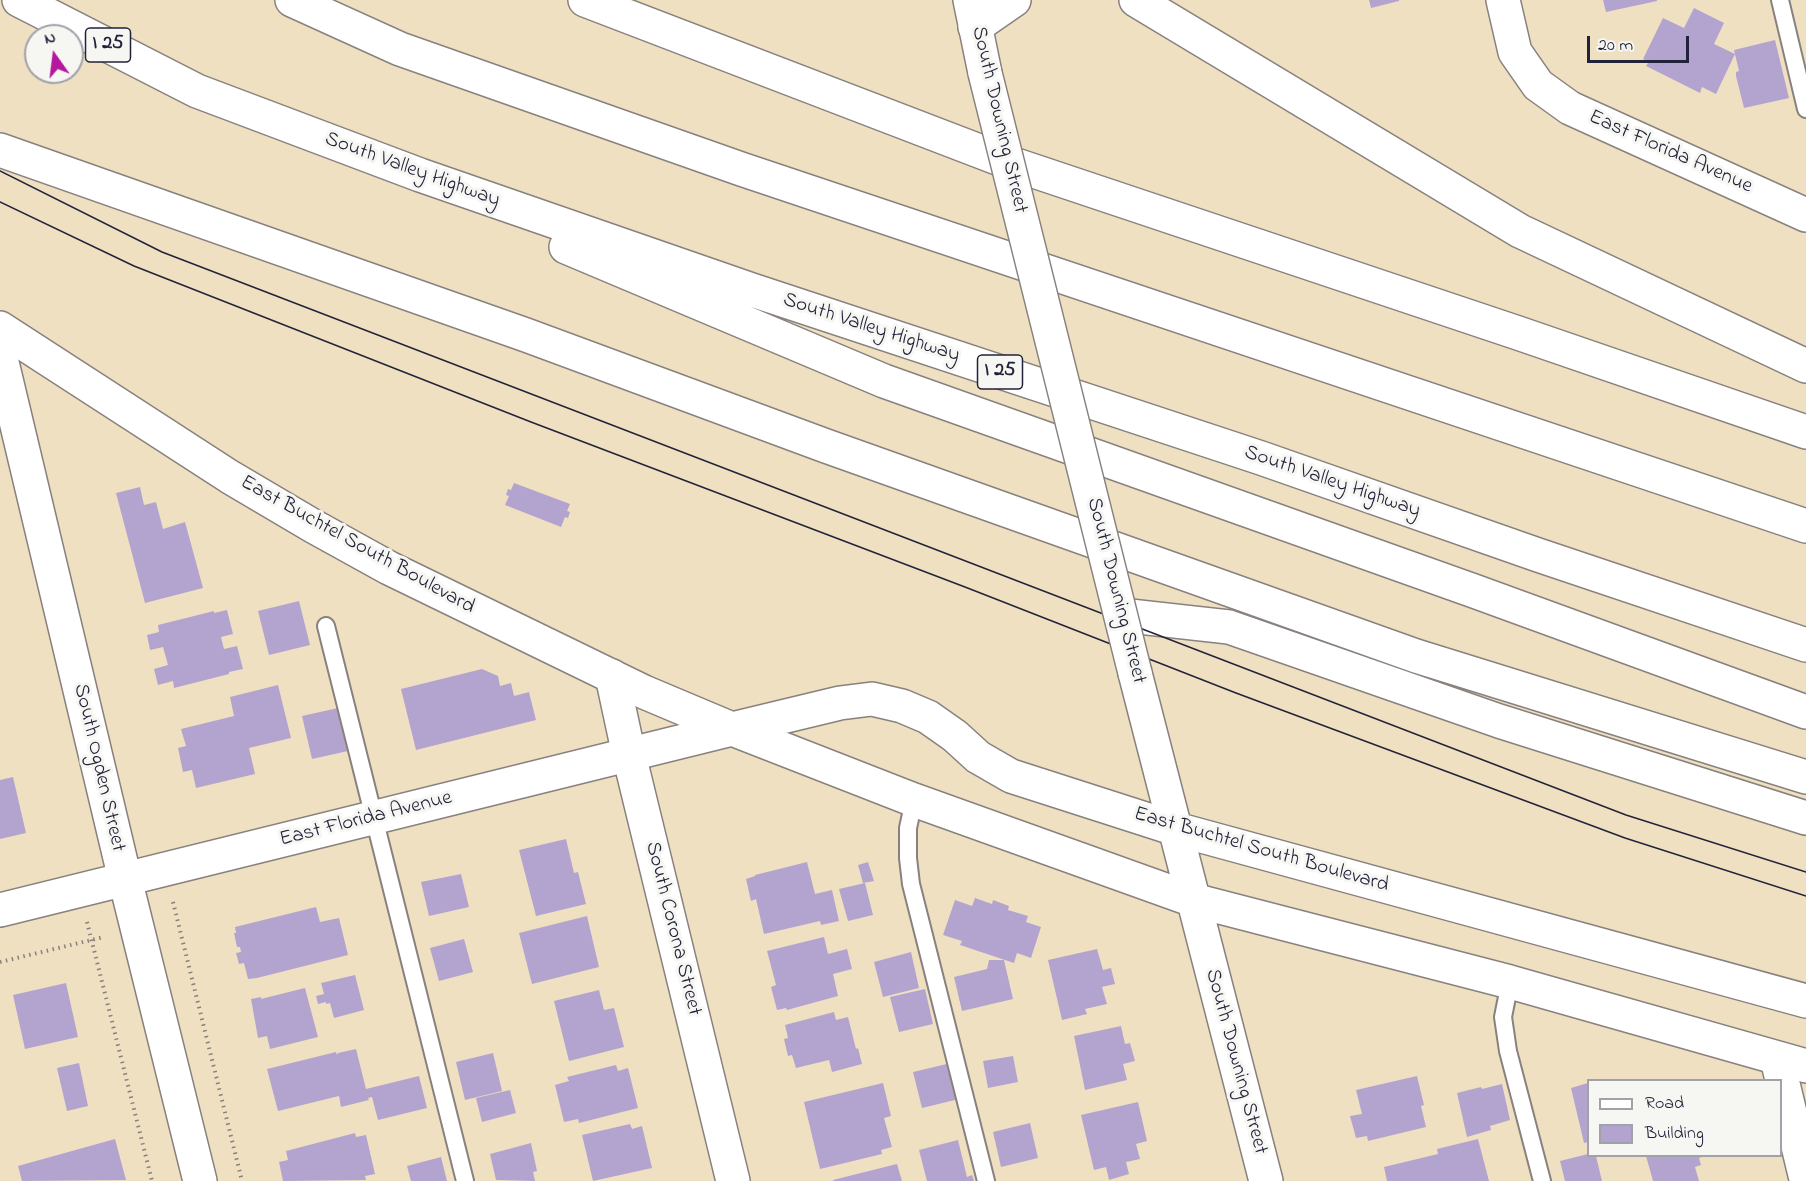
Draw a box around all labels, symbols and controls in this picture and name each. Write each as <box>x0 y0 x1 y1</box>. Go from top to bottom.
north arrow <box>24 24 84 84</box>
street label: South Downing Street <box>964 24 1032 216</box>
scale bar <box>1590 24 1692 62</box>
text: N <box>42 26 58 51</box>
road number: I 25 <box>86 28 130 62</box>
text: 20 m <box>1598 33 1633 59</box>
street label: East Florida Avenue <box>1584 106 1756 200</box>
street label: South Valley Highway <box>321 128 503 214</box>
street label: South Valley Highway <box>779 288 963 370</box>
road number: I 25 <box>978 355 1022 389</box>
street label: South Valley Highway <box>1241 441 1423 525</box>
street label: East Buchtel South Boulevard <box>235 471 479 621</box>
street label: South Downing Street <box>1080 495 1150 687</box>
street label: South Ogden Street <box>66 682 130 854</box>
street label: East Florida Avenue <box>277 786 455 854</box>
street label: East Buchtel South Boulevard <box>1131 803 1391 899</box>
street label: South Corona Street <box>638 839 706 1019</box>
street label: South Downing Street <box>1198 967 1272 1157</box>
legend <box>1587 1079 1782 1157</box>
text: Road <box>1645 1091 1684 1117</box>
text: Building <box>1645 1121 1704 1147</box>

